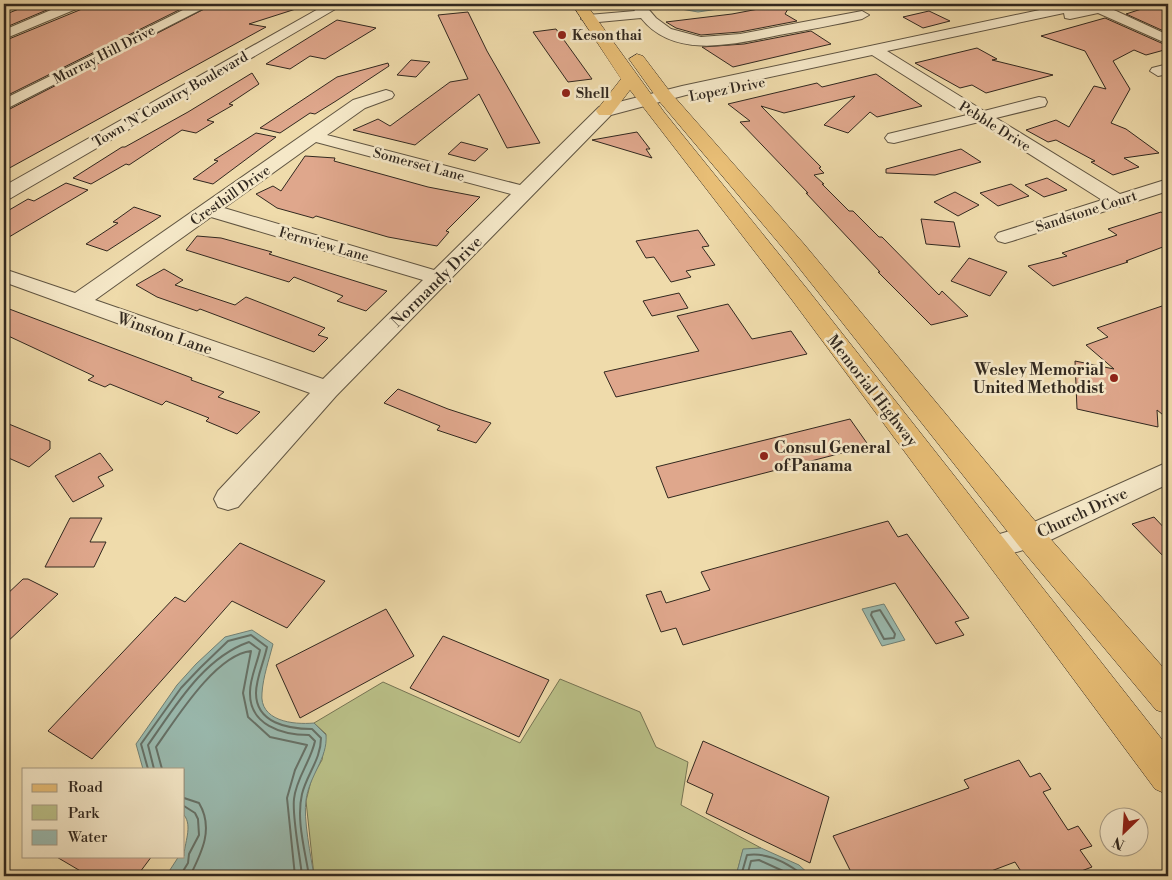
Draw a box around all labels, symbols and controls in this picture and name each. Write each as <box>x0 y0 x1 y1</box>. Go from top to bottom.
street label: Murray Hill Drive <box>50 21 158 88</box>
place label: Keson thai <box>572 27 642 45</box>
marker: Keson thai <box>556 29 568 41</box>
street label: Town 'N' Country Boulevard <box>90 48 251 152</box>
street label: Lopez Drive <box>687 74 767 106</box>
place label: Shell <box>576 85 610 103</box>
marker: Shell <box>560 87 572 99</box>
street label: Pebble Drive <box>955 98 1034 156</box>
street label: Somerset Lane <box>371 144 467 186</box>
street label: Cresthill Drive <box>187 162 274 230</box>
street label: Sandstone Court <box>1033 187 1139 237</box>
street label: Fernview Lane <box>277 224 371 266</box>
street label: Normandy Drive <box>387 232 486 331</box>
street label: Winston Lane <box>113 308 215 360</box>
street label: Memorial Highway <box>822 331 922 451</box>
place label: Wesley Memorial United Methodist <box>973 360 1105 398</box>
marker: Wesley Memorial United Methodist <box>1108 372 1120 384</box>
place label: Consul General of Panama <box>774 438 891 476</box>
marker: Consul General of Panama <box>758 450 770 462</box>
street label: Church Drive <box>1034 483 1131 543</box>
legend <box>22 768 185 858</box>
text: Road <box>68 778 103 797</box>
text: Park <box>68 804 100 823</box>
north arrow <box>1100 808 1150 858</box>
text: Water <box>67 828 108 847</box>
text: N <box>1110 832 1128 853</box>

